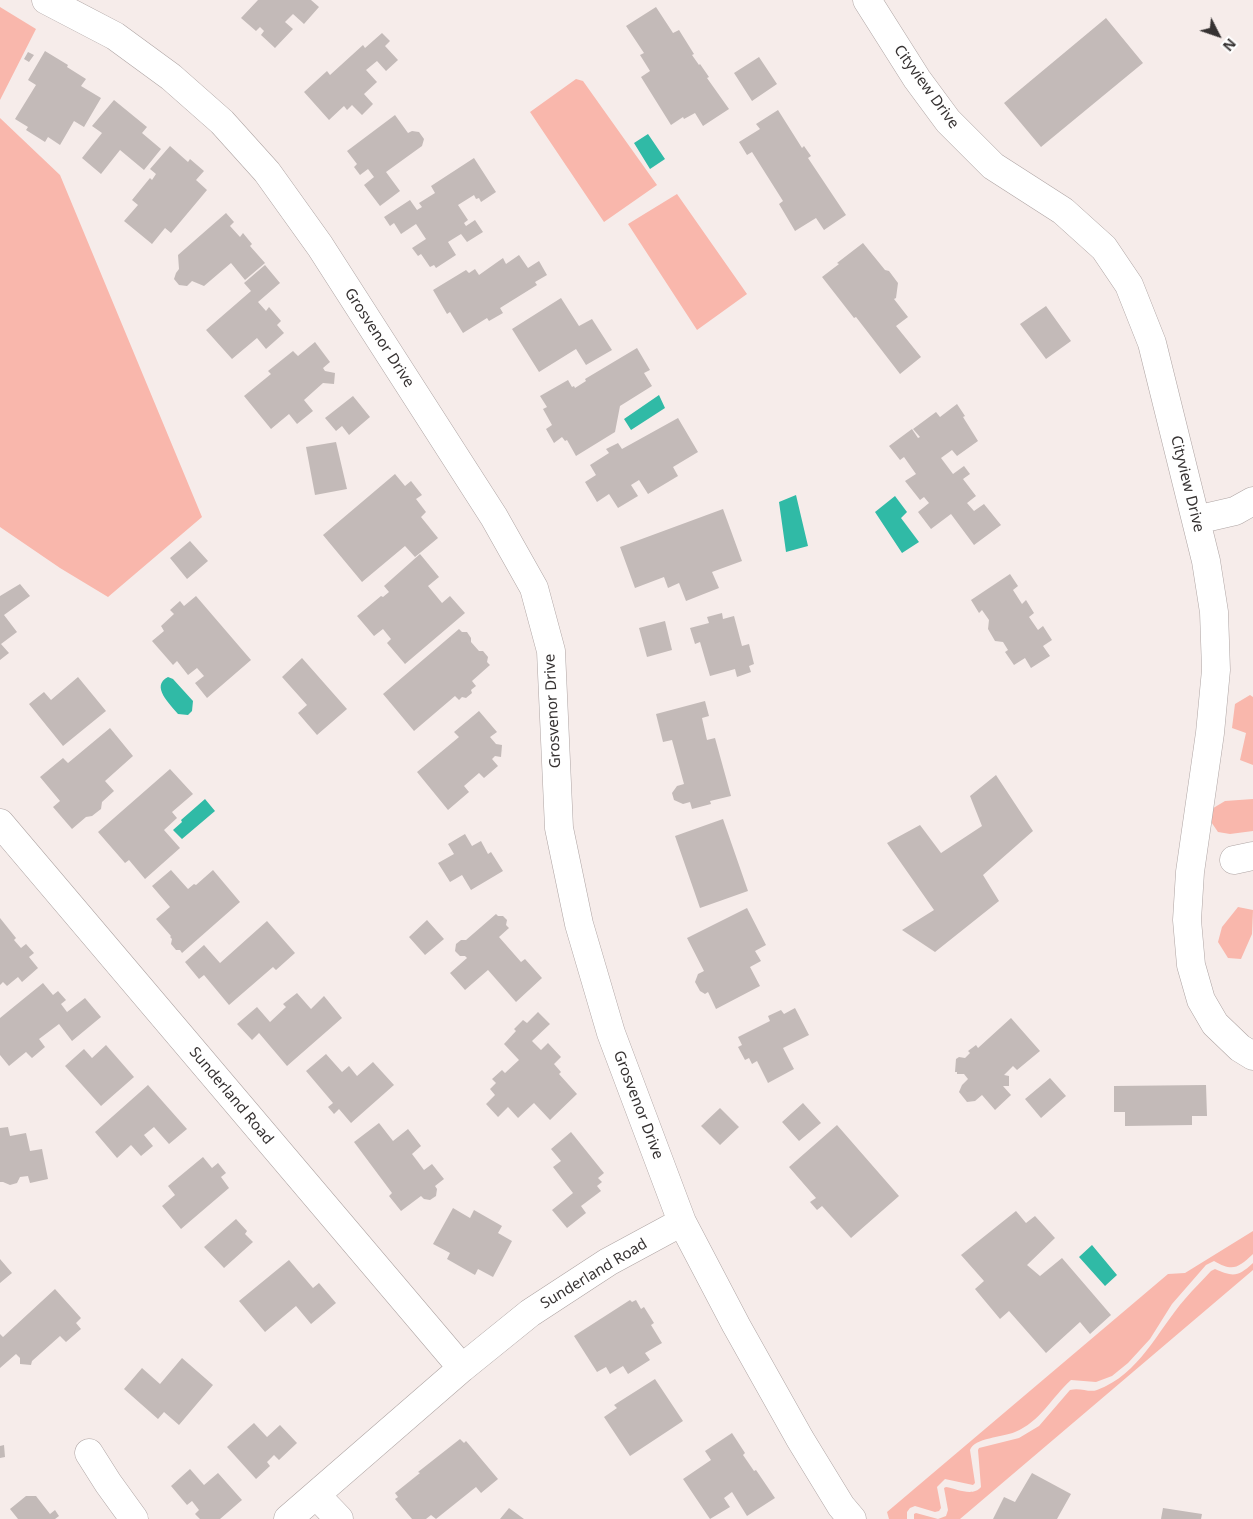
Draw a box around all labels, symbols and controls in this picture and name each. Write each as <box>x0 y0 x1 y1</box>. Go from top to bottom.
north arrow <box>1193 10 1243 60</box>
text: N <box>1219 35 1241 56</box>
street label: Cityview Drive <box>890 42 962 132</box>
street label: Grosvenor Drive <box>340 285 418 391</box>
street label: Cityview Drive <box>1166 434 1208 534</box>
street label: Grosvenor Drive <box>541 653 565 769</box>
street label: Sunderland Road <box>185 1044 277 1148</box>
street label: Grosvenor Drive <box>609 1048 667 1162</box>
street label: Sunderland Road <box>537 1235 651 1313</box>

